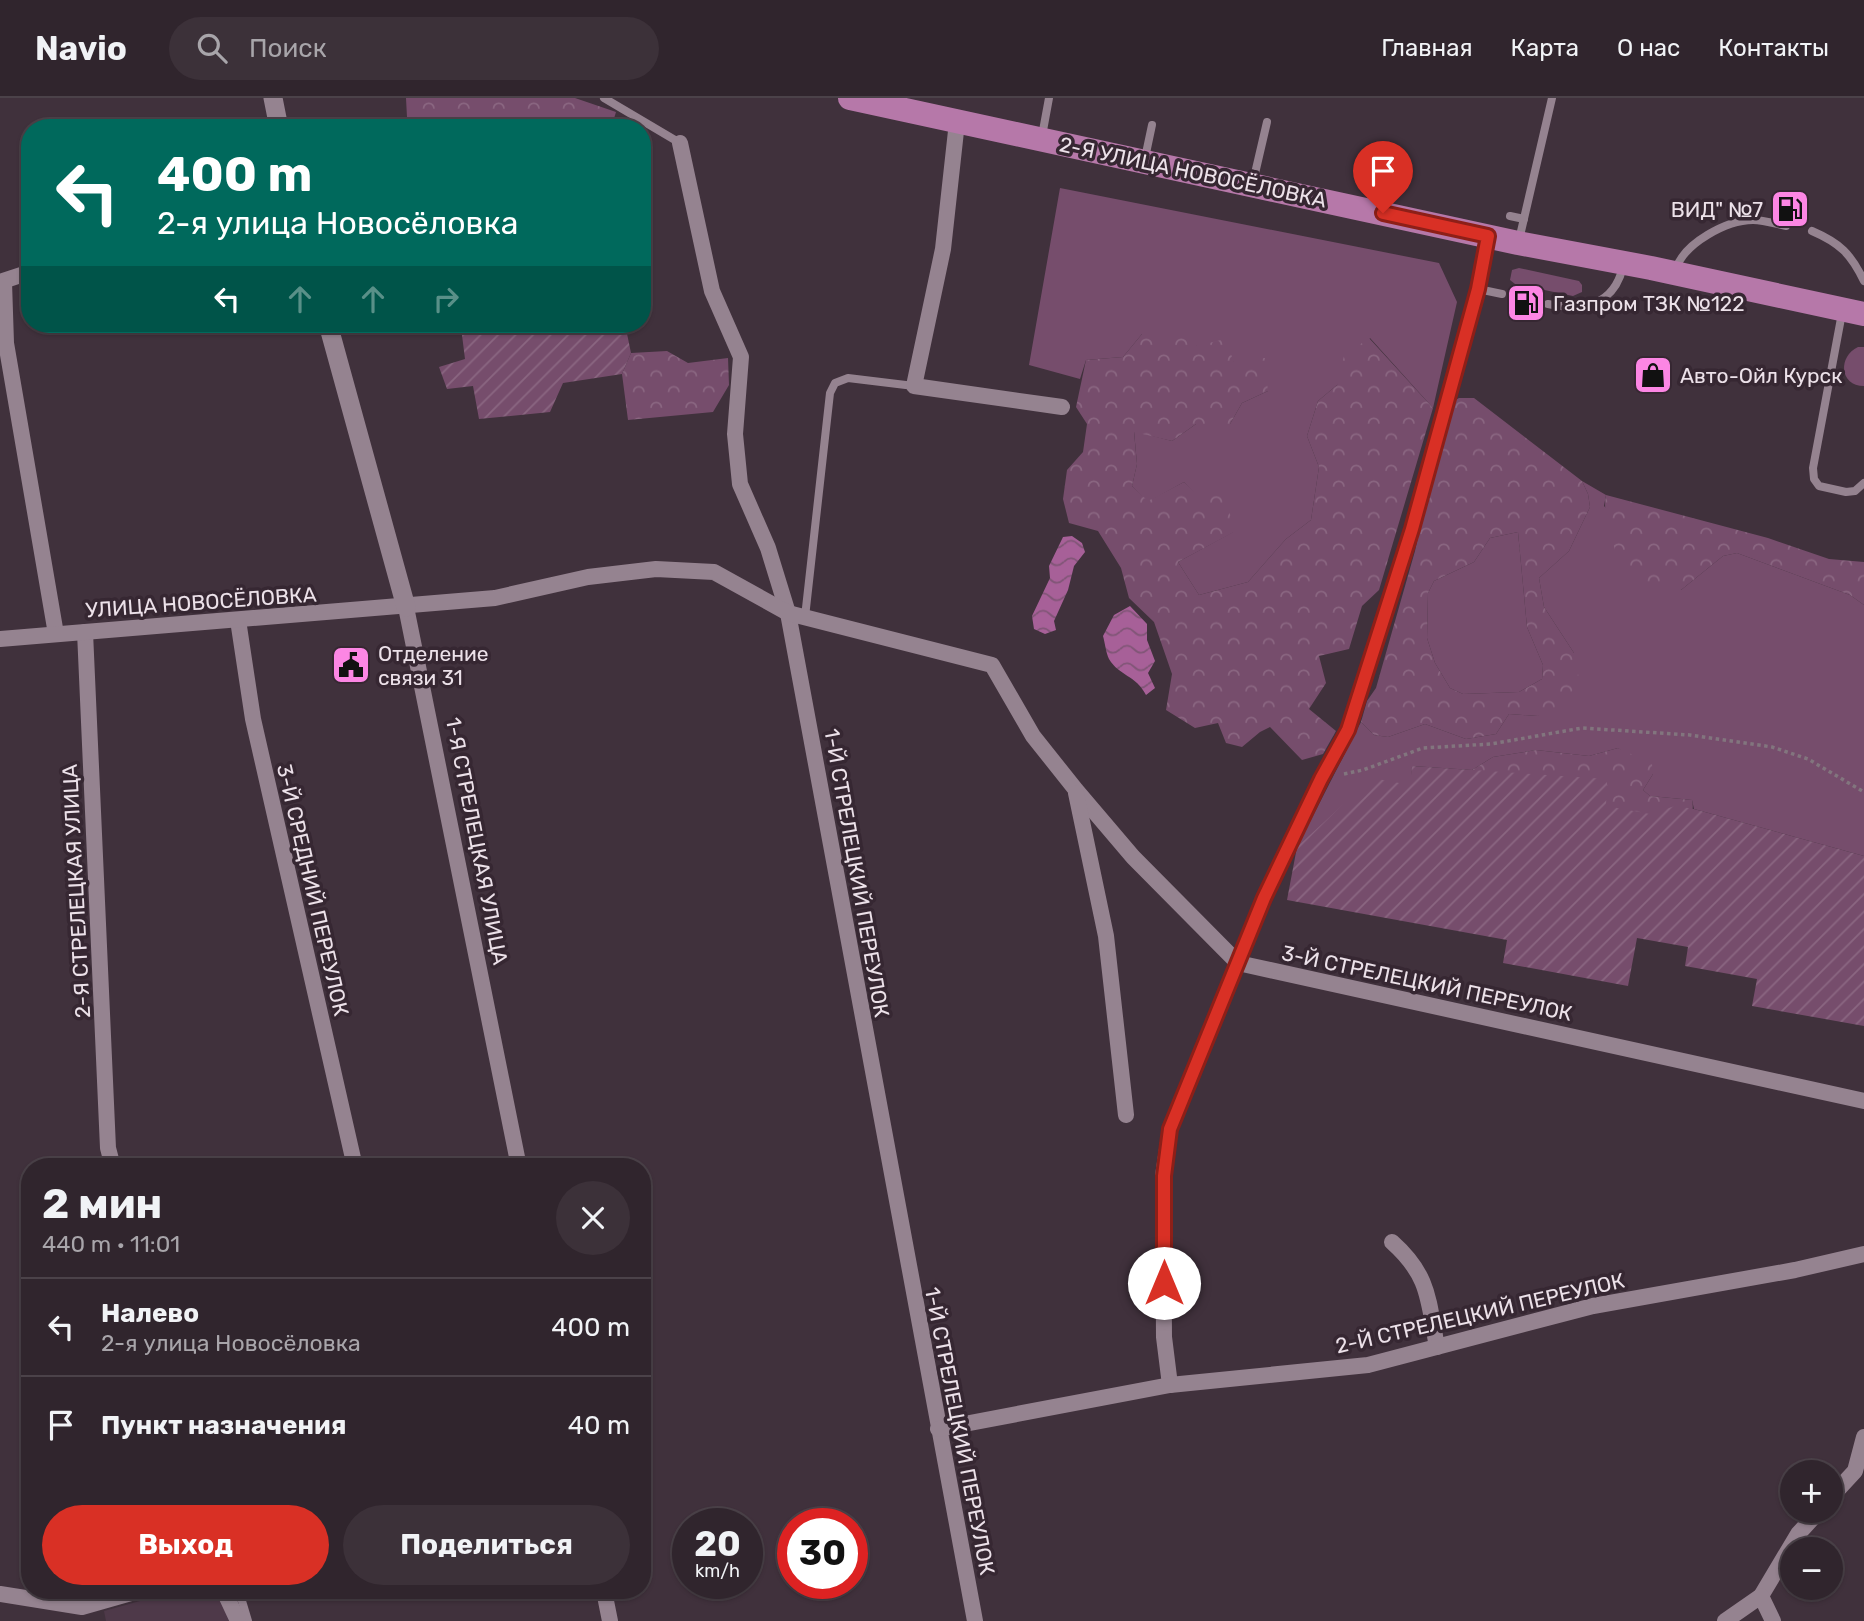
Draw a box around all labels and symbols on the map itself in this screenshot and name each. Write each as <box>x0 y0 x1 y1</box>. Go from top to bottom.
street label: 2-Я УЛИЦА НОВОСЁЛОВКА <box>1057 131 1329 213</box>
pin <box>1353 141 1413 213</box>
fuel station icon: ВИД" №7 <box>1769 188 1811 230</box>
place label: ВИД" №7 <box>1671 197 1763 222</box>
fuel station icon: Газпром ТЗК №122 <box>1505 282 1547 324</box>
place label: Газпром ТЗК №122 <box>1553 291 1745 316</box>
shop icon: Авто-Ойл Курск <box>1632 354 1674 396</box>
place label: Авто-Ойл Курск <box>1680 363 1842 388</box>
street label: УЛИЦА НОВОСЁЛОВКА <box>85 581 317 623</box>
place label: Отделение связи 31 <box>378 641 489 690</box>
public building icon: Отделение связи 31 <box>330 644 372 686</box>
street label: 1-Я СТРЕЛЕЦКАЯ УЛИЦА <box>441 715 513 967</box>
street label: 1-Й СТРЕЛЕЦКИЙ ПЕРЕУЛОК <box>819 727 895 1019</box>
street label: 3-Й СРЕДНИЙ ПЕРЕУЛОК <box>272 762 354 1018</box>
street label: 2-Я СТРЕЛЕЦКАЯ УЛИЦА <box>57 763 95 1019</box>
street label: 3-Й СТРЕЛЕЦКИЙ ПЕРЕУЛОК <box>1279 940 1575 1026</box>
position arrow <box>1127 1246 1201 1320</box>
street label: 2-Й СТРЕЛЕЦКИЙ ПЕРЕУЛОК <box>1333 1268 1627 1358</box>
street label: 1-Й СТРЕЛЕЦКИЙ ПЕРЕУЛОК <box>920 1285 1000 1577</box>
speed limit sign: 30 <box>777 1508 868 1599</box>

